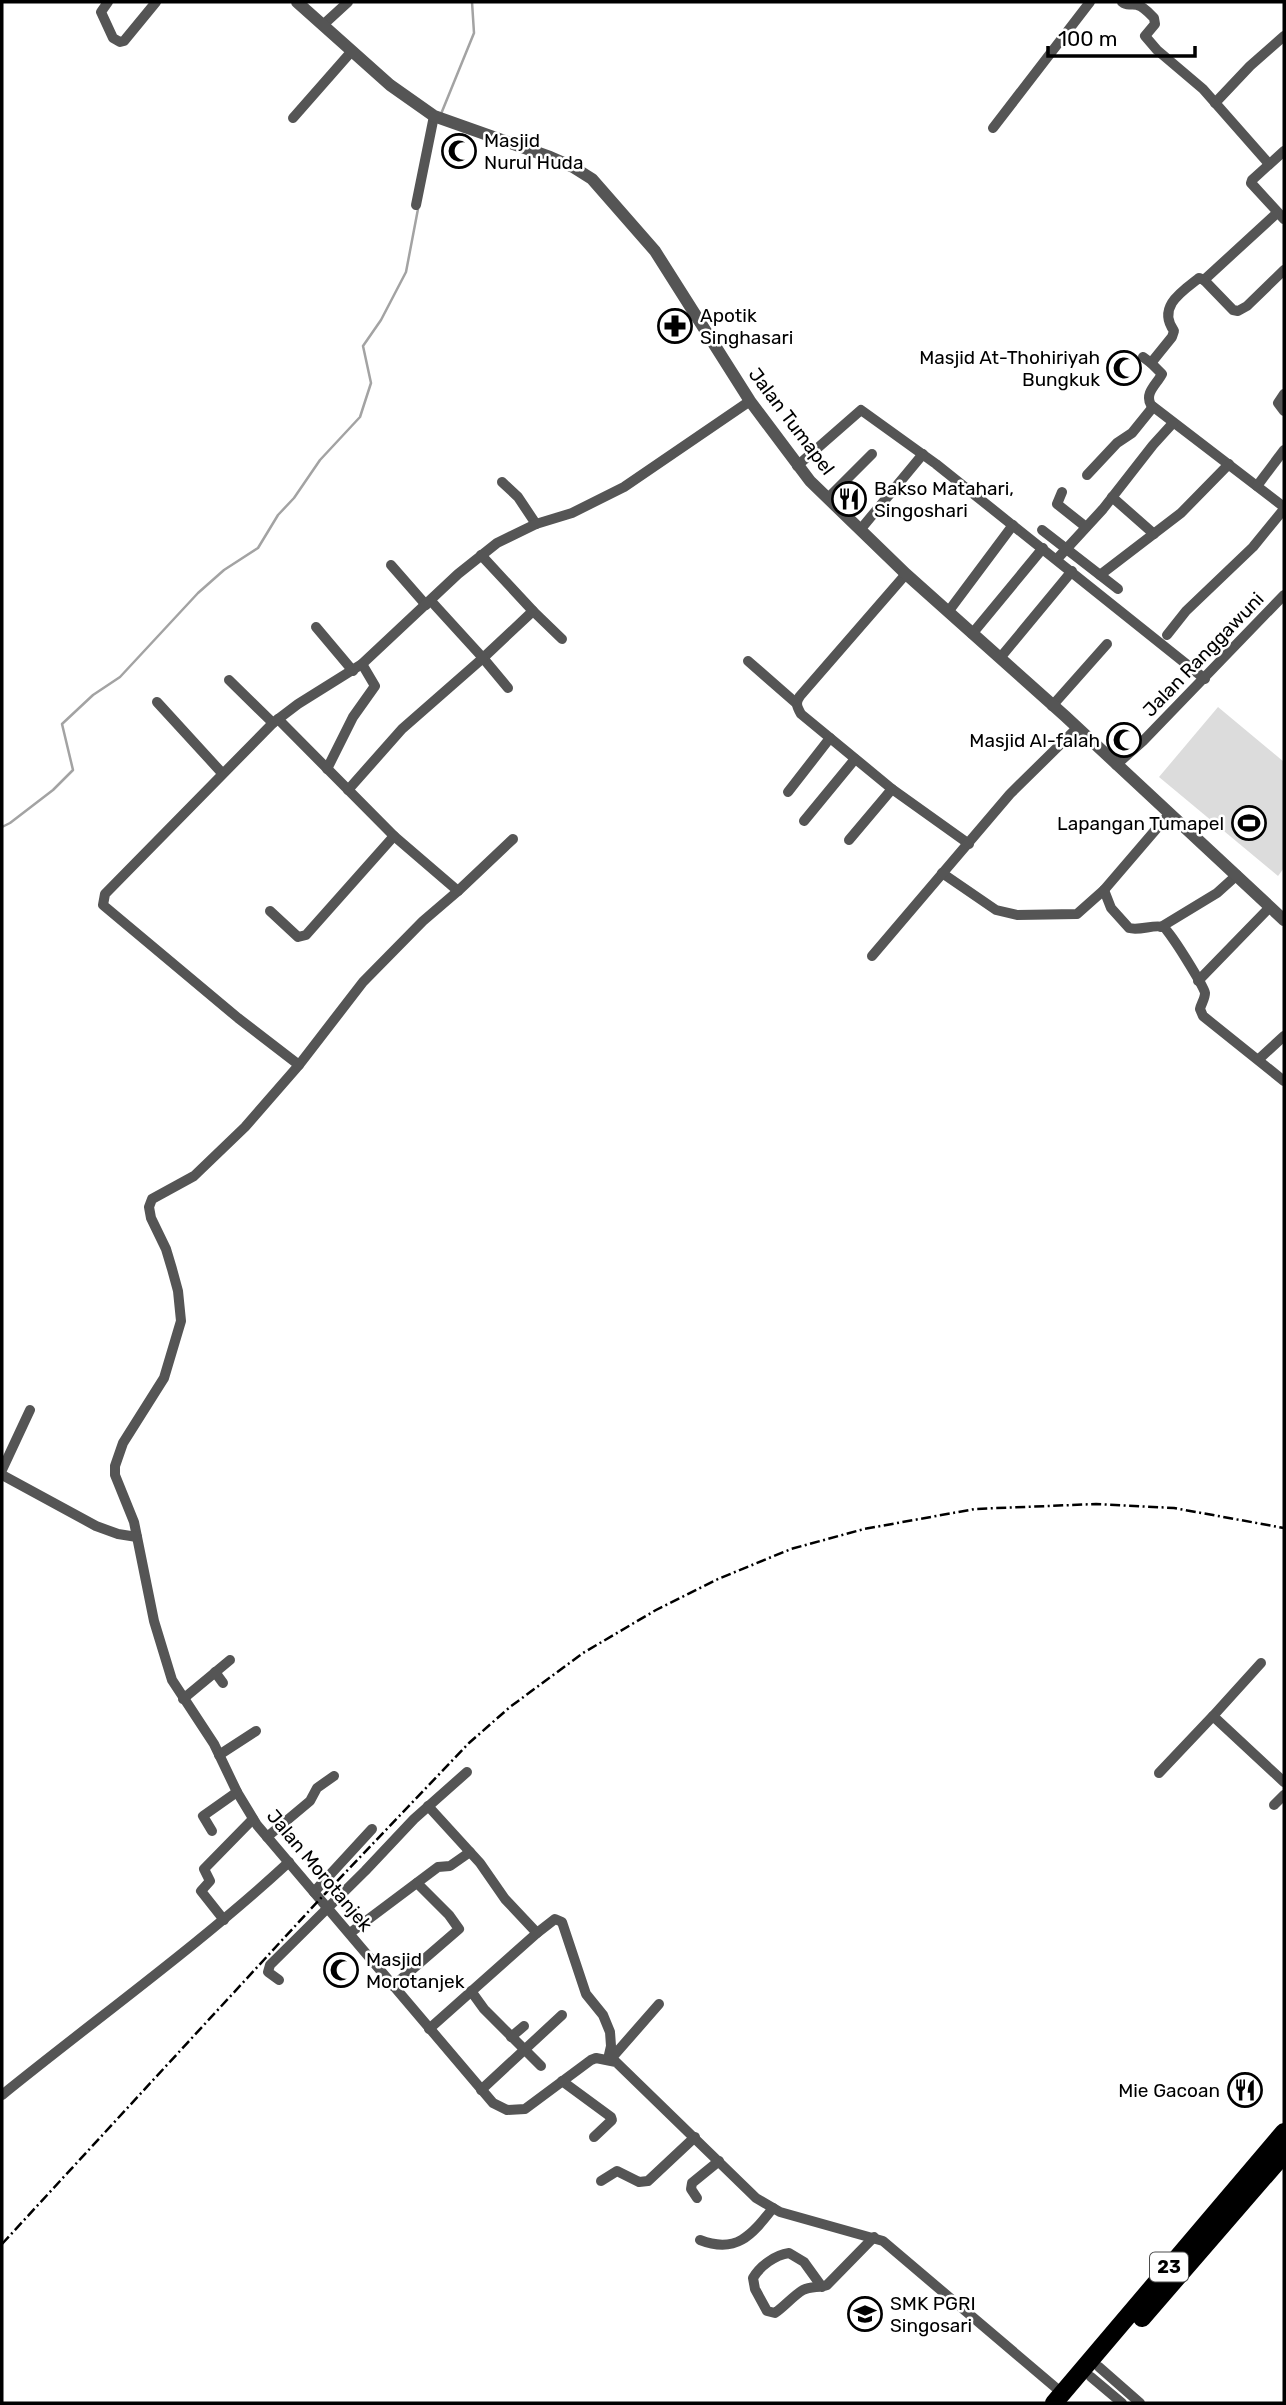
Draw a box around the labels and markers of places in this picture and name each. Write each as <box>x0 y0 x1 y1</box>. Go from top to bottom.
place label: Masjid Nurul Huda <box>484 129 583 174</box>
mosque icon: Masjid Nurul Huda <box>440 132 478 170</box>
place label: Apotik Singhasari <box>700 304 793 349</box>
pharmacy icon: Apotik Singhasari <box>656 307 694 345</box>
place label: Masjid At-Thohiriyah Bungkuk <box>919 346 1100 391</box>
mosque icon: Masjid At-Thohiriyah Bungkuk <box>1105 349 1143 387</box>
place label: Bakso Matahari, Singoshari <box>874 477 1014 522</box>
restaurant icon: Bakso Matahari, Singoshari <box>830 480 868 518</box>
mosque icon: Masjid Al-falah <box>1105 721 1143 759</box>
place label: Masjid Al-falah <box>969 729 1100 752</box>
sports icon: Lapangan Tumapel <box>1230 804 1268 842</box>
place label: Lapangan Tumapel <box>1057 812 1224 835</box>
place label: Masjid Morotanjek <box>366 1948 465 1993</box>
mosque icon: Masjid Morotanjek <box>322 1951 360 1989</box>
restaurant icon: Mie Gacoan <box>1226 2071 1264 2109</box>
place label: Mie Gacoan <box>1118 2079 1220 2102</box>
place label: SMK PGRI Singosari <box>890 2292 976 2337</box>
school or university icon: SMK PGRI Singosari <box>846 2295 884 2333</box>

